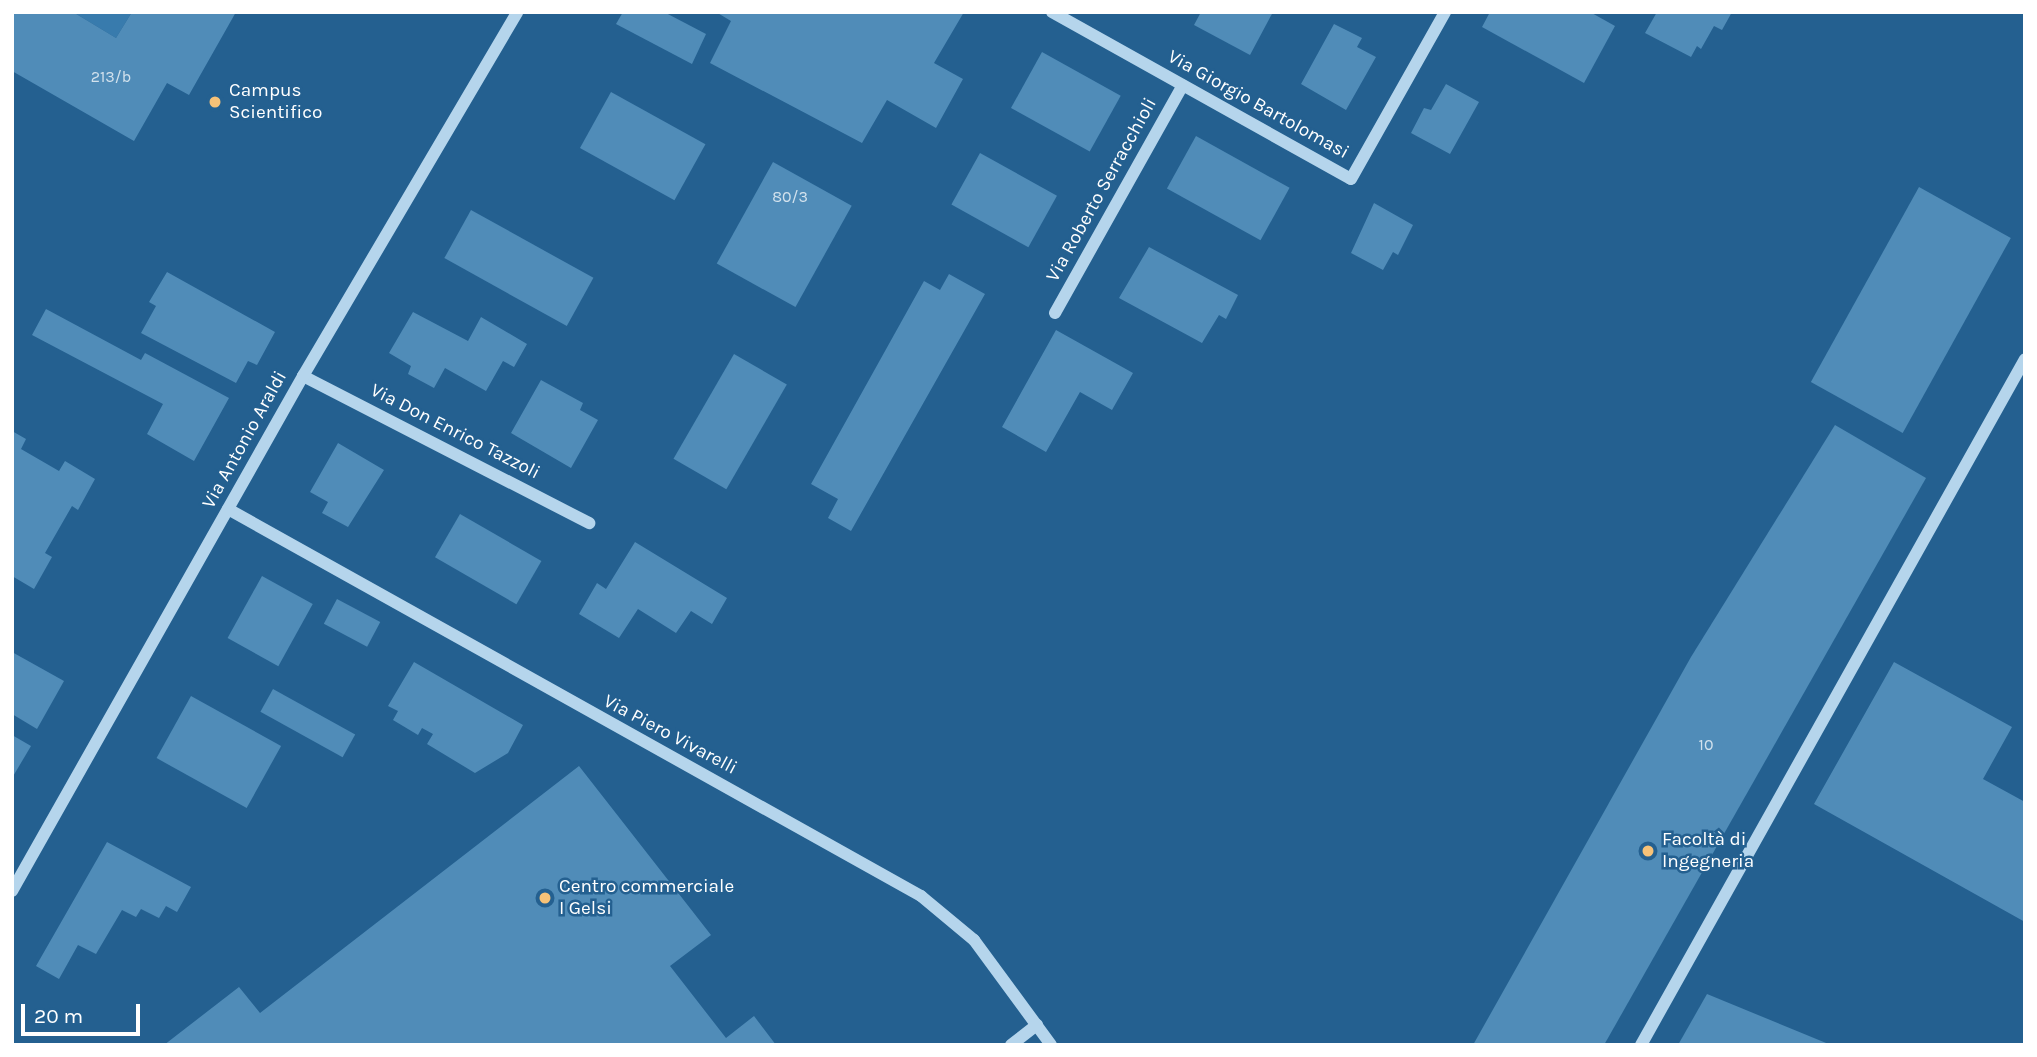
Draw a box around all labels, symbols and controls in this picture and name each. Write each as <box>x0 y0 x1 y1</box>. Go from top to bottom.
street label: Via Giorgio Bartolomasi <box>1163 46 1353 164</box>
house number: 213/b <box>91 67 131 87</box>
place label: Campus Scientifico <box>229 80 322 124</box>
marker: Campus Scientifico <box>207 94 223 110</box>
street label: Via Roberto Serracchioli <box>1042 94 1162 286</box>
house number: 80/3 <box>772 187 808 207</box>
street label: Via Antonio Araldi <box>198 367 292 513</box>
street label: Via Don Enrico Tazzoli <box>366 379 544 485</box>
street label: Via Piero Vivarelli <box>599 690 741 780</box>
house number: 10 <box>1699 735 1713 755</box>
place label: Facoltà di Ingegneria <box>1662 829 1754 873</box>
marker: Facoltà di Ingegneria <box>1640 843 1656 859</box>
place label: Centro commerciale I Gelsi <box>559 876 734 920</box>
marker: Centro commerciale I Gelsi <box>537 890 553 906</box>
scale bar <box>24 990 144 1034</box>
text: 20 m <box>34 1004 83 1028</box>

